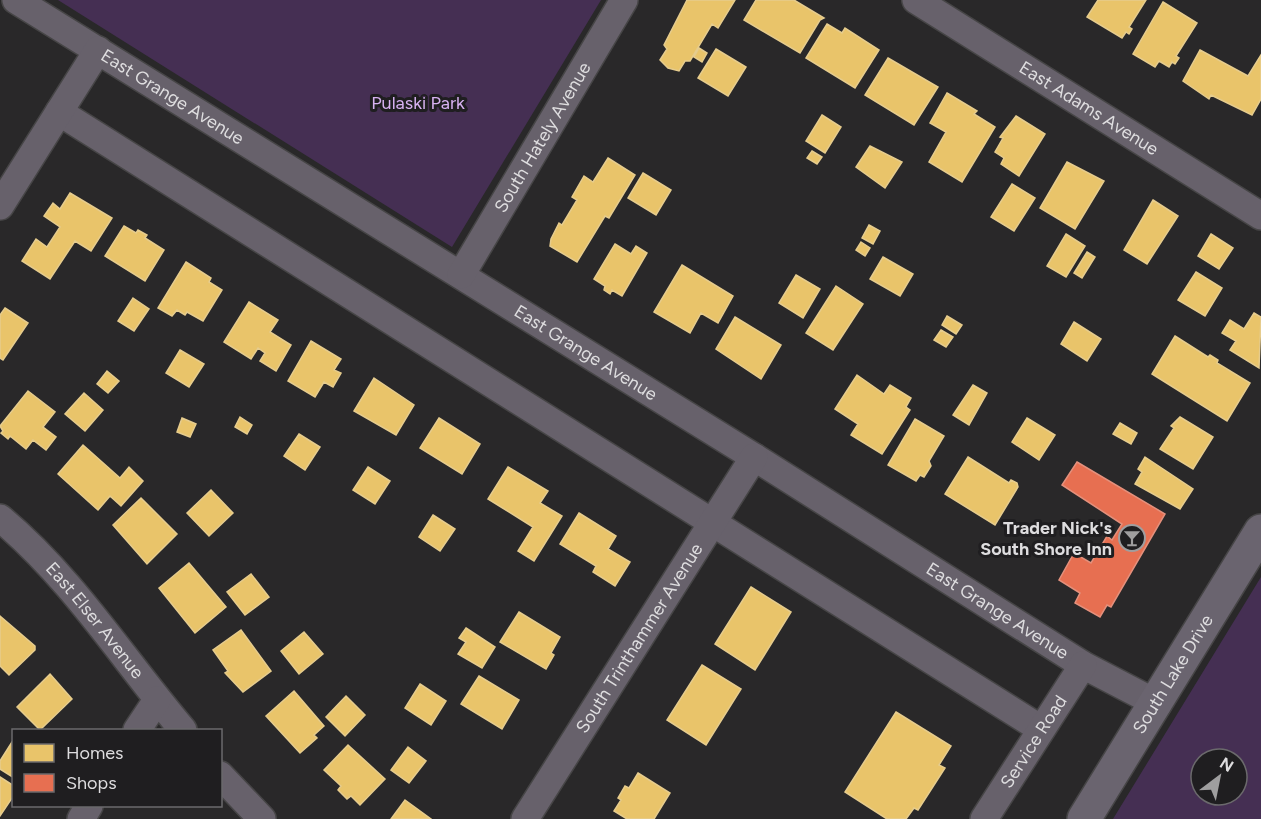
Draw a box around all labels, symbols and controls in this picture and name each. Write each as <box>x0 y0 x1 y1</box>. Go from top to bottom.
street label: East Grange Avenue <box>97 44 248 150</box>
street label: East Adams Avenue <box>1015 56 1163 160</box>
street label: South Hately Avenue <box>490 58 596 217</box>
park label: Pulaski Park <box>371 92 465 114</box>
street label: East Grange Avenue <box>510 300 661 405</box>
place label: Trader Nick's South Shore Inn <box>980 517 1113 560</box>
bar icon: Trader Nick's South Shore Inn <box>1117 523 1147 553</box>
street label: South Trinthammer Avenue <box>571 539 708 737</box>
street label: East Elser Avenue <box>41 558 149 683</box>
street label: East Grange Avenue <box>922 558 1073 664</box>
street label: South Lake Drive <box>1128 610 1218 738</box>
street label: Service Road <box>996 691 1072 792</box>
legend <box>12 729 222 807</box>
text: Homes <box>66 742 124 764</box>
north arrow <box>1189 747 1249 807</box>
text: N <box>1216 753 1237 776</box>
text: Shops <box>66 772 117 794</box>

